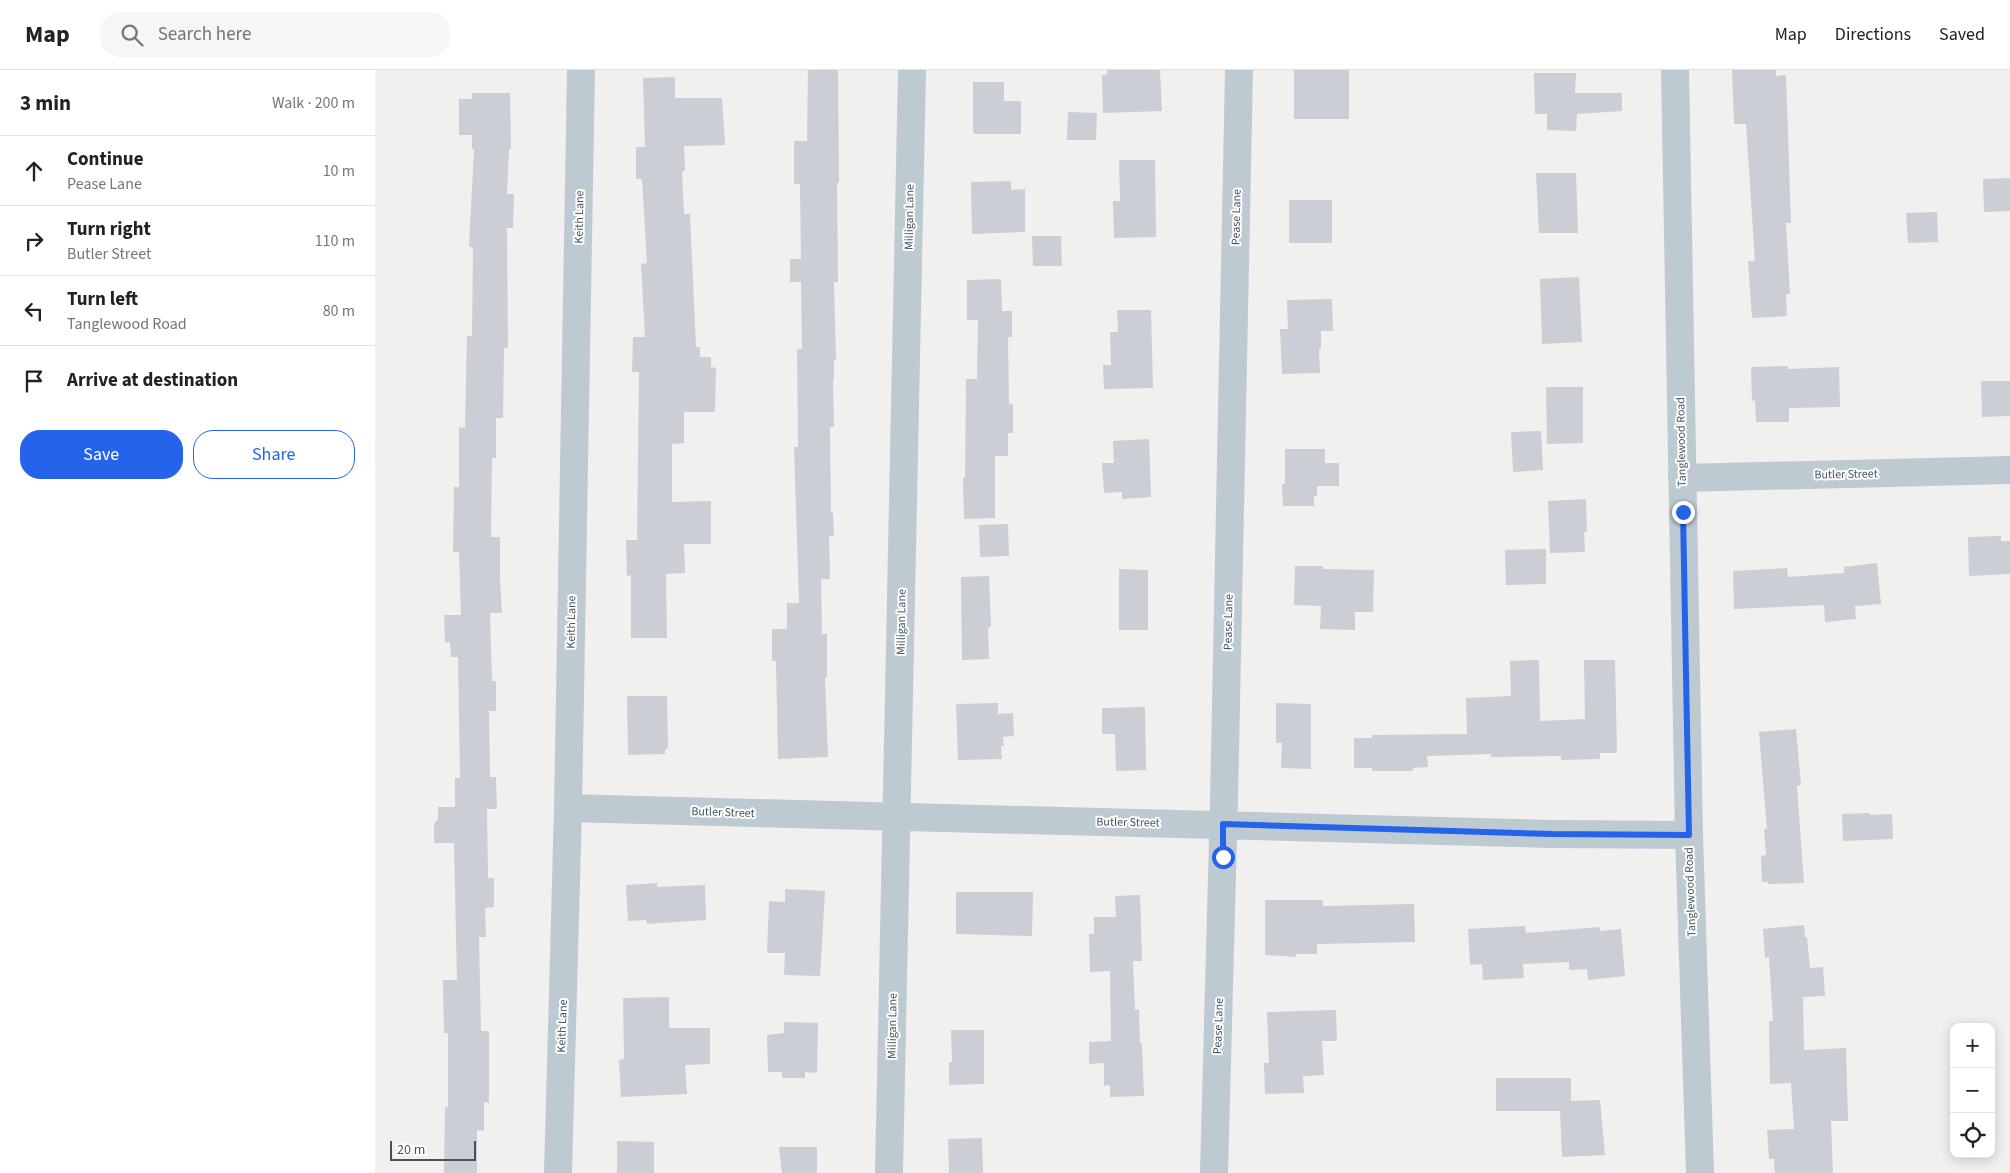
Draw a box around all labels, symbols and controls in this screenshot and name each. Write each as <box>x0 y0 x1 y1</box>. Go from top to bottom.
search box <box>100 12 450 57</box>
text: Map <box>25 17 70 52</box>
icon: search <box>118 21 146 49</box>
text: Search here <box>158 21 251 48</box>
text: Map <box>1775 22 1807 47</box>
text: Directions <box>1835 22 1911 47</box>
text: Saved <box>1939 22 1985 47</box>
text: 3 min <box>20 88 71 118</box>
text: Walk · 200 m <box>272 92 355 114</box>
text: Continue <box>67 146 144 173</box>
icon: ahead <box>20 157 48 185</box>
text: 10 m <box>323 160 355 182</box>
text: Pease Lane <box>67 173 142 195</box>
street label: Milligan Lane <box>900 184 919 250</box>
street label: Pease Lane <box>1228 189 1245 245</box>
street label: Keith Lane <box>571 190 588 244</box>
text: Turn right <box>67 216 151 243</box>
icon: right <box>20 227 48 255</box>
text: 110 m <box>315 230 355 252</box>
text: Butler Street <box>67 243 151 265</box>
text: Turn left <box>67 286 138 313</box>
icon: left <box>20 297 48 325</box>
text: 80 m <box>323 300 355 322</box>
text: Tanglewood Road <box>67 313 187 335</box>
icon: arrive <box>20 367 48 395</box>
text: Arrive at destination <box>67 367 238 394</box>
street label: Tanglewood Road <box>1672 397 1691 487</box>
button: Save <box>20 430 183 479</box>
button: Share <box>193 430 355 479</box>
street label: Butler Street <box>1814 465 1878 484</box>
route end <box>1672 501 1695 524</box>
street label: Milligan Lane <box>892 589 911 655</box>
street label: Pease Lane <box>1220 594 1237 650</box>
street label: Keith Lane <box>563 595 580 649</box>
street label: Butler Street <box>691 803 755 822</box>
street label: Butler Street <box>1096 813 1160 832</box>
route start <box>1212 846 1235 869</box>
street label: Tanglewood Road <box>1680 847 1701 937</box>
street label: Milligan Lane <box>883 993 902 1059</box>
street label: Pease Lane <box>1209 998 1228 1054</box>
street label: Keith Lane <box>553 999 572 1053</box>
map controls <box>1950 1023 1995 1158</box>
button: + <box>1950 1023 1995 1068</box>
button: − <box>1950 1068 1995 1113</box>
button: locate <box>1950 1113 1995 1158</box>
scale bar <box>390 1138 476 1161</box>
text: 20 m <box>397 1140 425 1160</box>

